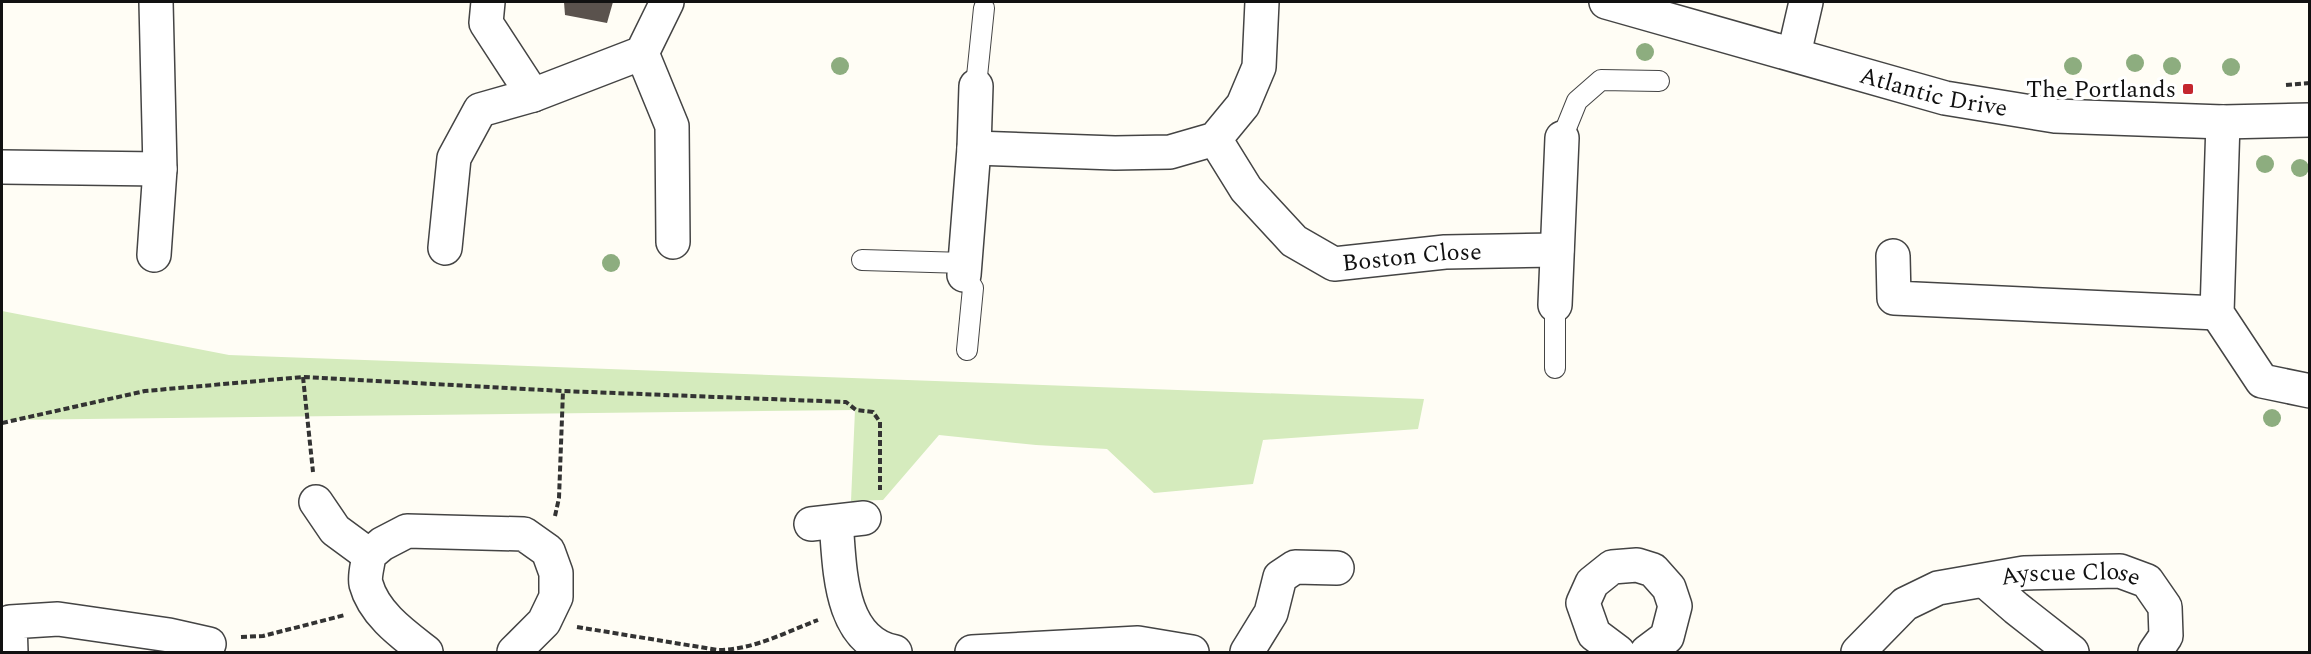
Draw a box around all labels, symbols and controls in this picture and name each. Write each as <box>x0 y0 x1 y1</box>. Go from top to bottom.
street label: Atlantic Drive <box>1855 58 2010 127</box>
place label: The Portlands <box>2026 72 2176 108</box>
marker: The Portlands <box>2181 82 2195 96</box>
street label: Boston Close <box>1340 234 1482 282</box>
street label: Ayscue Close <box>1998 554 2146 596</box>

